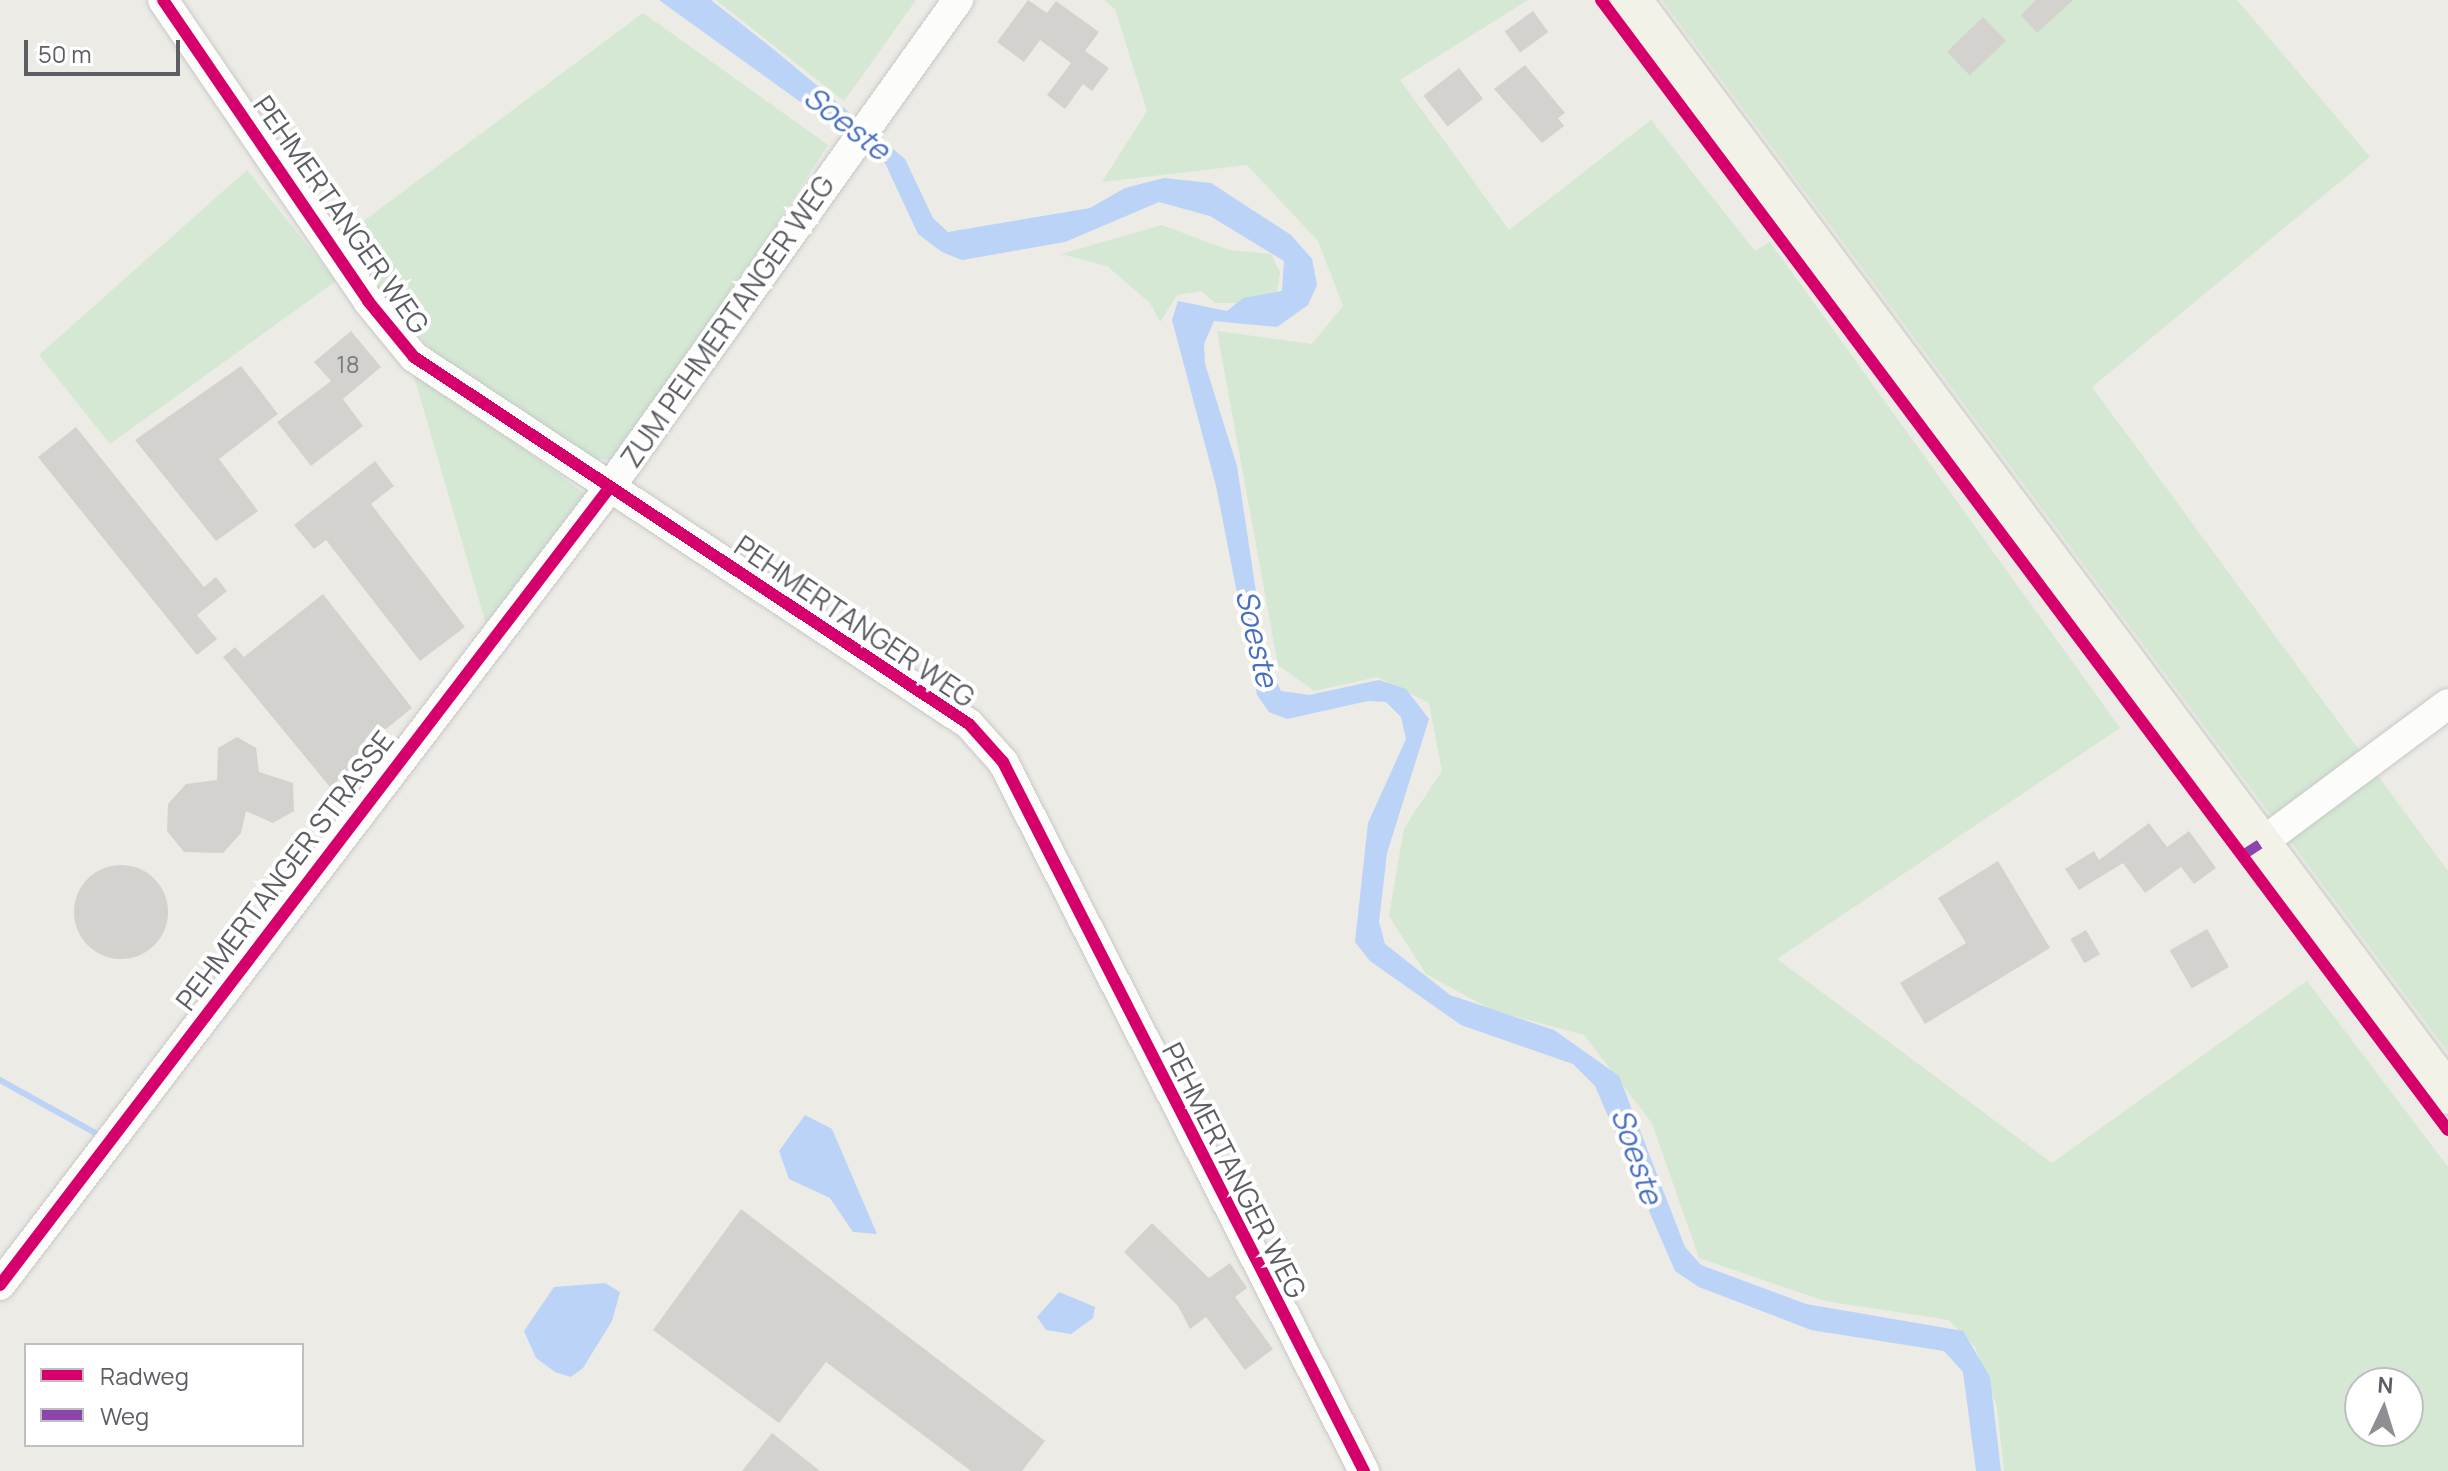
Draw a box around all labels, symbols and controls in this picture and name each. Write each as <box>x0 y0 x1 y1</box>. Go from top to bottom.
scale bar <box>28 24 184 74</box>
text: 50 m <box>38 37 92 70</box>
water label: Soeste <box>797 79 897 167</box>
street label: PEHMERTANGER WEG <box>247 89 437 339</box>
street label: ZUM PEHMERTANGER WEG <box>613 169 841 473</box>
house number: 18 <box>336 350 360 378</box>
street label: PEHMERTANGER WEG <box>729 528 981 714</box>
water label: Soeste <box>1228 586 1286 690</box>
street label: PEHMERTANGER STRASSE <box>168 724 400 1016</box>
street label: PEHMERTANGER WEG <box>1156 1037 1314 1303</box>
water label: Soeste <box>1604 1104 1670 1208</box>
legend <box>24 1343 304 1447</box>
text: Radweg <box>100 1359 189 1392</box>
north arrow <box>2344 1367 2424 1447</box>
text: N <box>2377 1370 2394 1401</box>
text: Weg <box>100 1399 149 1432</box>

